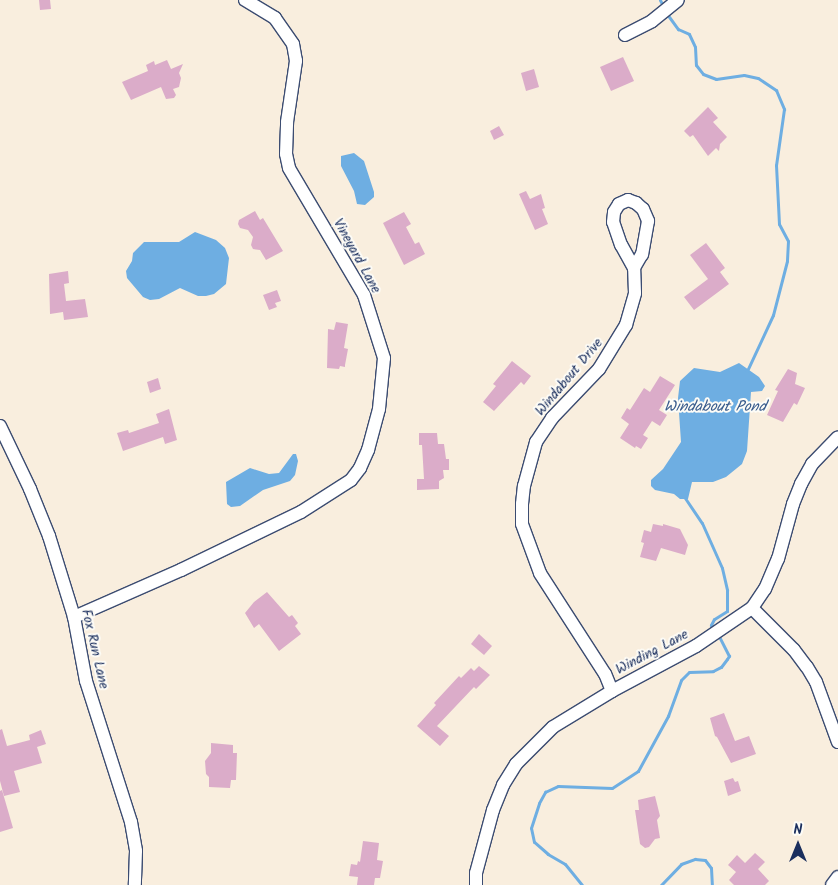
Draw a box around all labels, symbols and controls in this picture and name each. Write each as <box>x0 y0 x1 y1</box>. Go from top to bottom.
street label: Vineyard Lane <box>330 216 384 296</box>
street label: Windabout Drive <box>532 335 606 419</box>
water label: Windabout Pond <box>664 399 766 417</box>
street label: Fox Run Lane <box>78 608 112 690</box>
street label: Winding Lane <box>613 626 691 678</box>
text: N <box>794 819 802 841</box>
north arrow <box>773 820 823 870</box>

